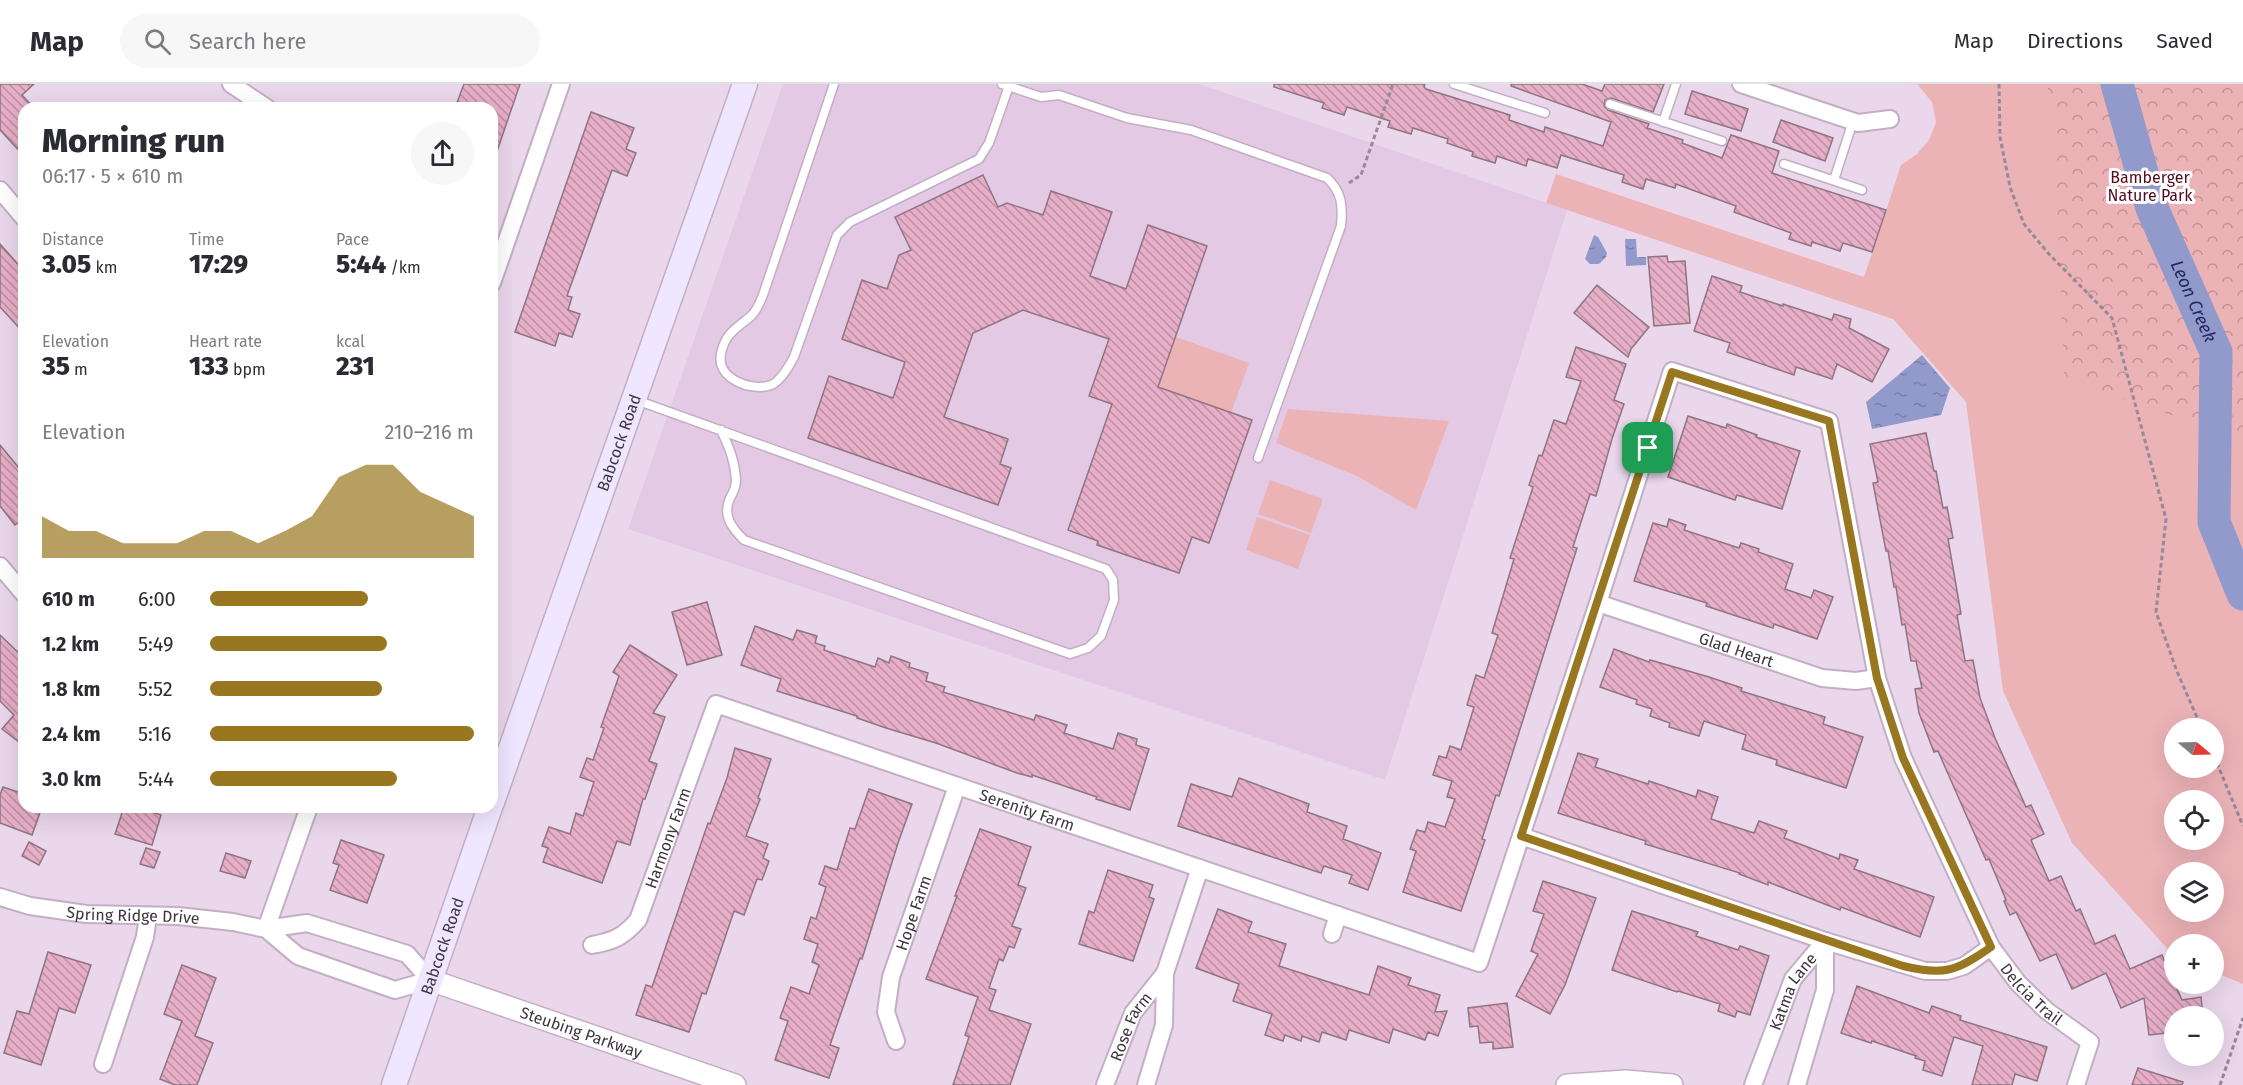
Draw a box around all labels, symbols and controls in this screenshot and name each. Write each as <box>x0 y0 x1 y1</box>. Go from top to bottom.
search box <box>120 14 540 68</box>
text: Map <box>30 25 84 58</box>
icon: search <box>141 25 174 58</box>
text: Search here <box>189 28 307 55</box>
text: Map <box>1954 28 1994 54</box>
text: Directions <box>2027 28 2123 54</box>
text: Saved <box>2156 28 2213 54</box>
text: Morning run <box>42 121 225 161</box>
button: share <box>411 122 474 185</box>
text: 06:17 · 5 × 610 m <box>42 164 183 188</box>
park label: Bamberger Nature Park <box>2108 168 2193 205</box>
text: Distance <box>42 230 104 249</box>
text: Time <box>189 230 224 249</box>
text: Pace <box>336 230 369 249</box>
text: 3.05 <box>42 249 91 280</box>
text: 17:29 <box>189 249 248 280</box>
text: 5:44 <box>336 249 386 280</box>
water label: Leon Creek <box>2166 257 2221 346</box>
text: km <box>91 258 117 277</box>
text: /km <box>386 258 421 277</box>
text: Elevation <box>42 332 109 351</box>
text: Heart rate <box>189 332 262 351</box>
text: kcal <box>336 332 365 351</box>
text: 35 <box>42 351 70 382</box>
text: 133 <box>189 351 229 382</box>
text: 231 <box>336 351 375 382</box>
text: m <box>70 360 88 379</box>
text: bpm <box>229 360 266 379</box>
street label: Babcock Road <box>593 392 644 494</box>
text: Elevation <box>42 420 126 444</box>
text: 210–216 m <box>384 420 474 444</box>
pin <box>1622 422 1673 473</box>
icon: arrive <box>1631 431 1664 464</box>
text: 610 m <box>42 587 95 611</box>
text: 6:00 <box>138 587 176 611</box>
street label: Glad Heart <box>1697 628 1776 671</box>
text: 1.2 km <box>42 632 99 656</box>
text: 5:49 <box>138 632 173 656</box>
text: 1.8 km <box>42 677 100 701</box>
text: 5:52 <box>138 677 173 701</box>
north arrow <box>2164 718 2224 778</box>
map controls <box>2164 718 2224 1066</box>
text: 2.4 km <box>42 722 101 746</box>
text: 5:16 <box>138 722 171 746</box>
text: 3.0 km <box>42 767 101 791</box>
text: 5:44 <box>138 767 174 791</box>
street label: Harmony Farm <box>641 785 695 891</box>
street label: Serenity Farm <box>977 785 1077 835</box>
button: locate <box>2164 790 2224 850</box>
button: layers <box>2164 862 2224 922</box>
street label: Hope Farm <box>891 873 935 953</box>
street label: Babcock Road <box>416 895 468 997</box>
street label: Spring Ridge Drive <box>65 902 201 928</box>
button: + <box>2164 934 2224 994</box>
street label: Katma Lane <box>1765 949 1820 1033</box>
street label: Delcia Trail <box>1997 959 2067 1029</box>
street label: Rose Farm <box>1106 988 1156 1064</box>
street label: Steubing Parkway <box>518 1002 645 1062</box>
button: − <box>2164 1006 2224 1066</box>

